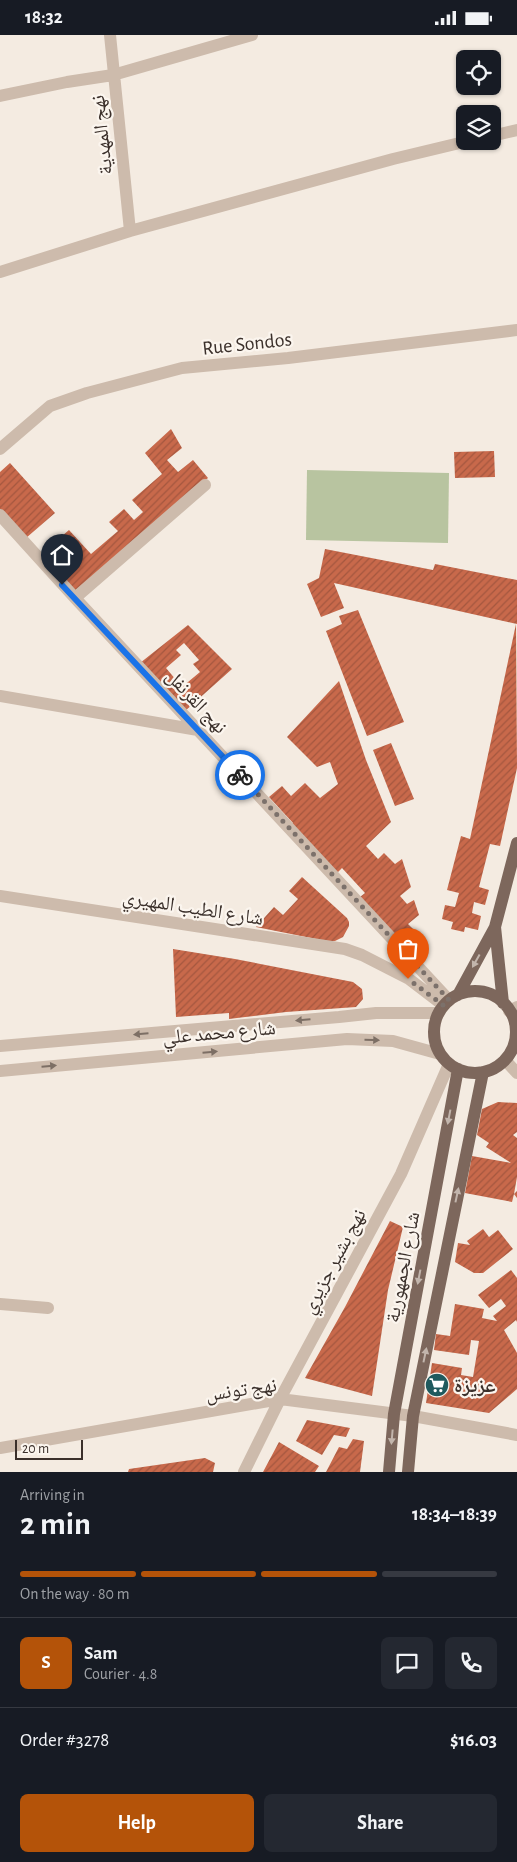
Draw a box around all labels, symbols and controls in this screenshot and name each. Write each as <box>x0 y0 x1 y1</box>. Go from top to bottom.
text: 18:32 <box>25 8 63 27</box>
map controls <box>456 50 501 150</box>
button: locate <box>456 50 501 95</box>
street label: نهج المهدية <box>88 94 118 176</box>
button: layers <box>456 105 501 150</box>
street label: Rue Sondos <box>201 329 293 359</box>
pin <box>41 534 83 585</box>
icon: home <box>48 541 76 569</box>
street label: نهج القرنفل <box>160 666 231 739</box>
courier <box>215 750 265 800</box>
icon: bike <box>226 761 254 789</box>
street label: شارع الطيب المهيري <box>120 887 265 934</box>
pin <box>387 928 429 979</box>
icon: bag <box>394 935 422 963</box>
one-way arrow <box>472 954 481 968</box>
one-way arrow <box>294 1017 310 1025</box>
street label: شارع محمد علي <box>162 1018 277 1053</box>
one-way arrow <box>132 1030 148 1038</box>
one-way arrow <box>365 1036 381 1044</box>
one-way arrow <box>203 1047 219 1055</box>
one-way arrow <box>41 1062 57 1070</box>
one-way arrow <box>445 1110 453 1126</box>
one-way arrow <box>454 1187 462 1203</box>
street label: نهج بشير جزيري <box>298 1206 374 1319</box>
street label: شارع الجمهورية <box>382 1210 425 1325</box>
one-way arrow <box>415 1269 423 1285</box>
one-way arrow <box>421 1347 429 1362</box>
supermarket icon: عزيزة <box>424 1372 450 1398</box>
street label: نهج تونس <box>204 1375 278 1407</box>
place label: عزيزة <box>454 1376 496 1397</box>
one-way arrow <box>387 1429 395 1445</box>
scale bar <box>15 1437 82 1460</box>
text: 20 m <box>22 1442 49 1456</box>
text: Arriving in <box>20 1487 85 1503</box>
text: 18:34–18:39 <box>412 1505 497 1524</box>
text: 2 min <box>20 1508 91 1540</box>
text: On the way · 80 m <box>20 1586 129 1602</box>
button: chat <box>381 1637 433 1689</box>
button: phone <box>445 1637 497 1689</box>
text: Sam <box>84 1644 118 1663</box>
text: S <box>41 1653 51 1672</box>
text: Courier · 4.8 <box>84 1666 157 1682</box>
text: Order #3278 <box>20 1731 109 1750</box>
text: $16.03 <box>450 1731 497 1750</box>
button: Help <box>20 1794 254 1852</box>
button: Share <box>264 1794 497 1852</box>

